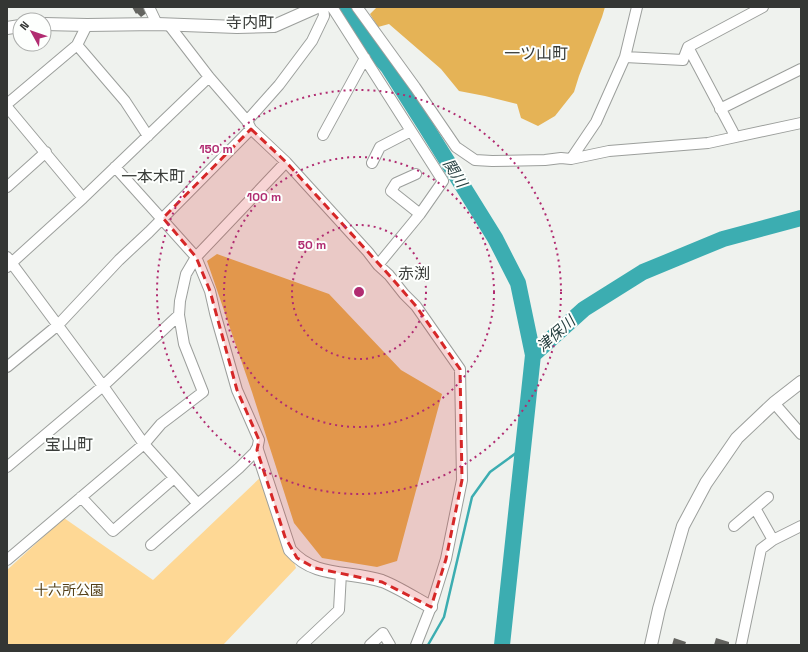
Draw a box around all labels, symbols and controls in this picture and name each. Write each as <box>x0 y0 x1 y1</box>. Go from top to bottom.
north arrow <box>12 12 52 52</box>
district label: 寺内町 <box>226 12 274 33</box>
text: N <box>17 18 32 33</box>
district label: 一ツ山町 <box>504 43 568 64</box>
text: 150 m <box>199 141 233 157</box>
water label: 関川 <box>439 155 472 192</box>
district label: 一本木町 <box>121 166 185 187</box>
text: 100 m <box>247 189 281 205</box>
text: 50 m <box>298 237 326 253</box>
district label: 赤渕 <box>398 263 430 284</box>
centre of rings <box>352 285 366 299</box>
water label: 津保川 <box>533 310 580 356</box>
district label: 宝山町 <box>45 434 93 455</box>
park label: 十六所公園 <box>34 581 104 599</box>

